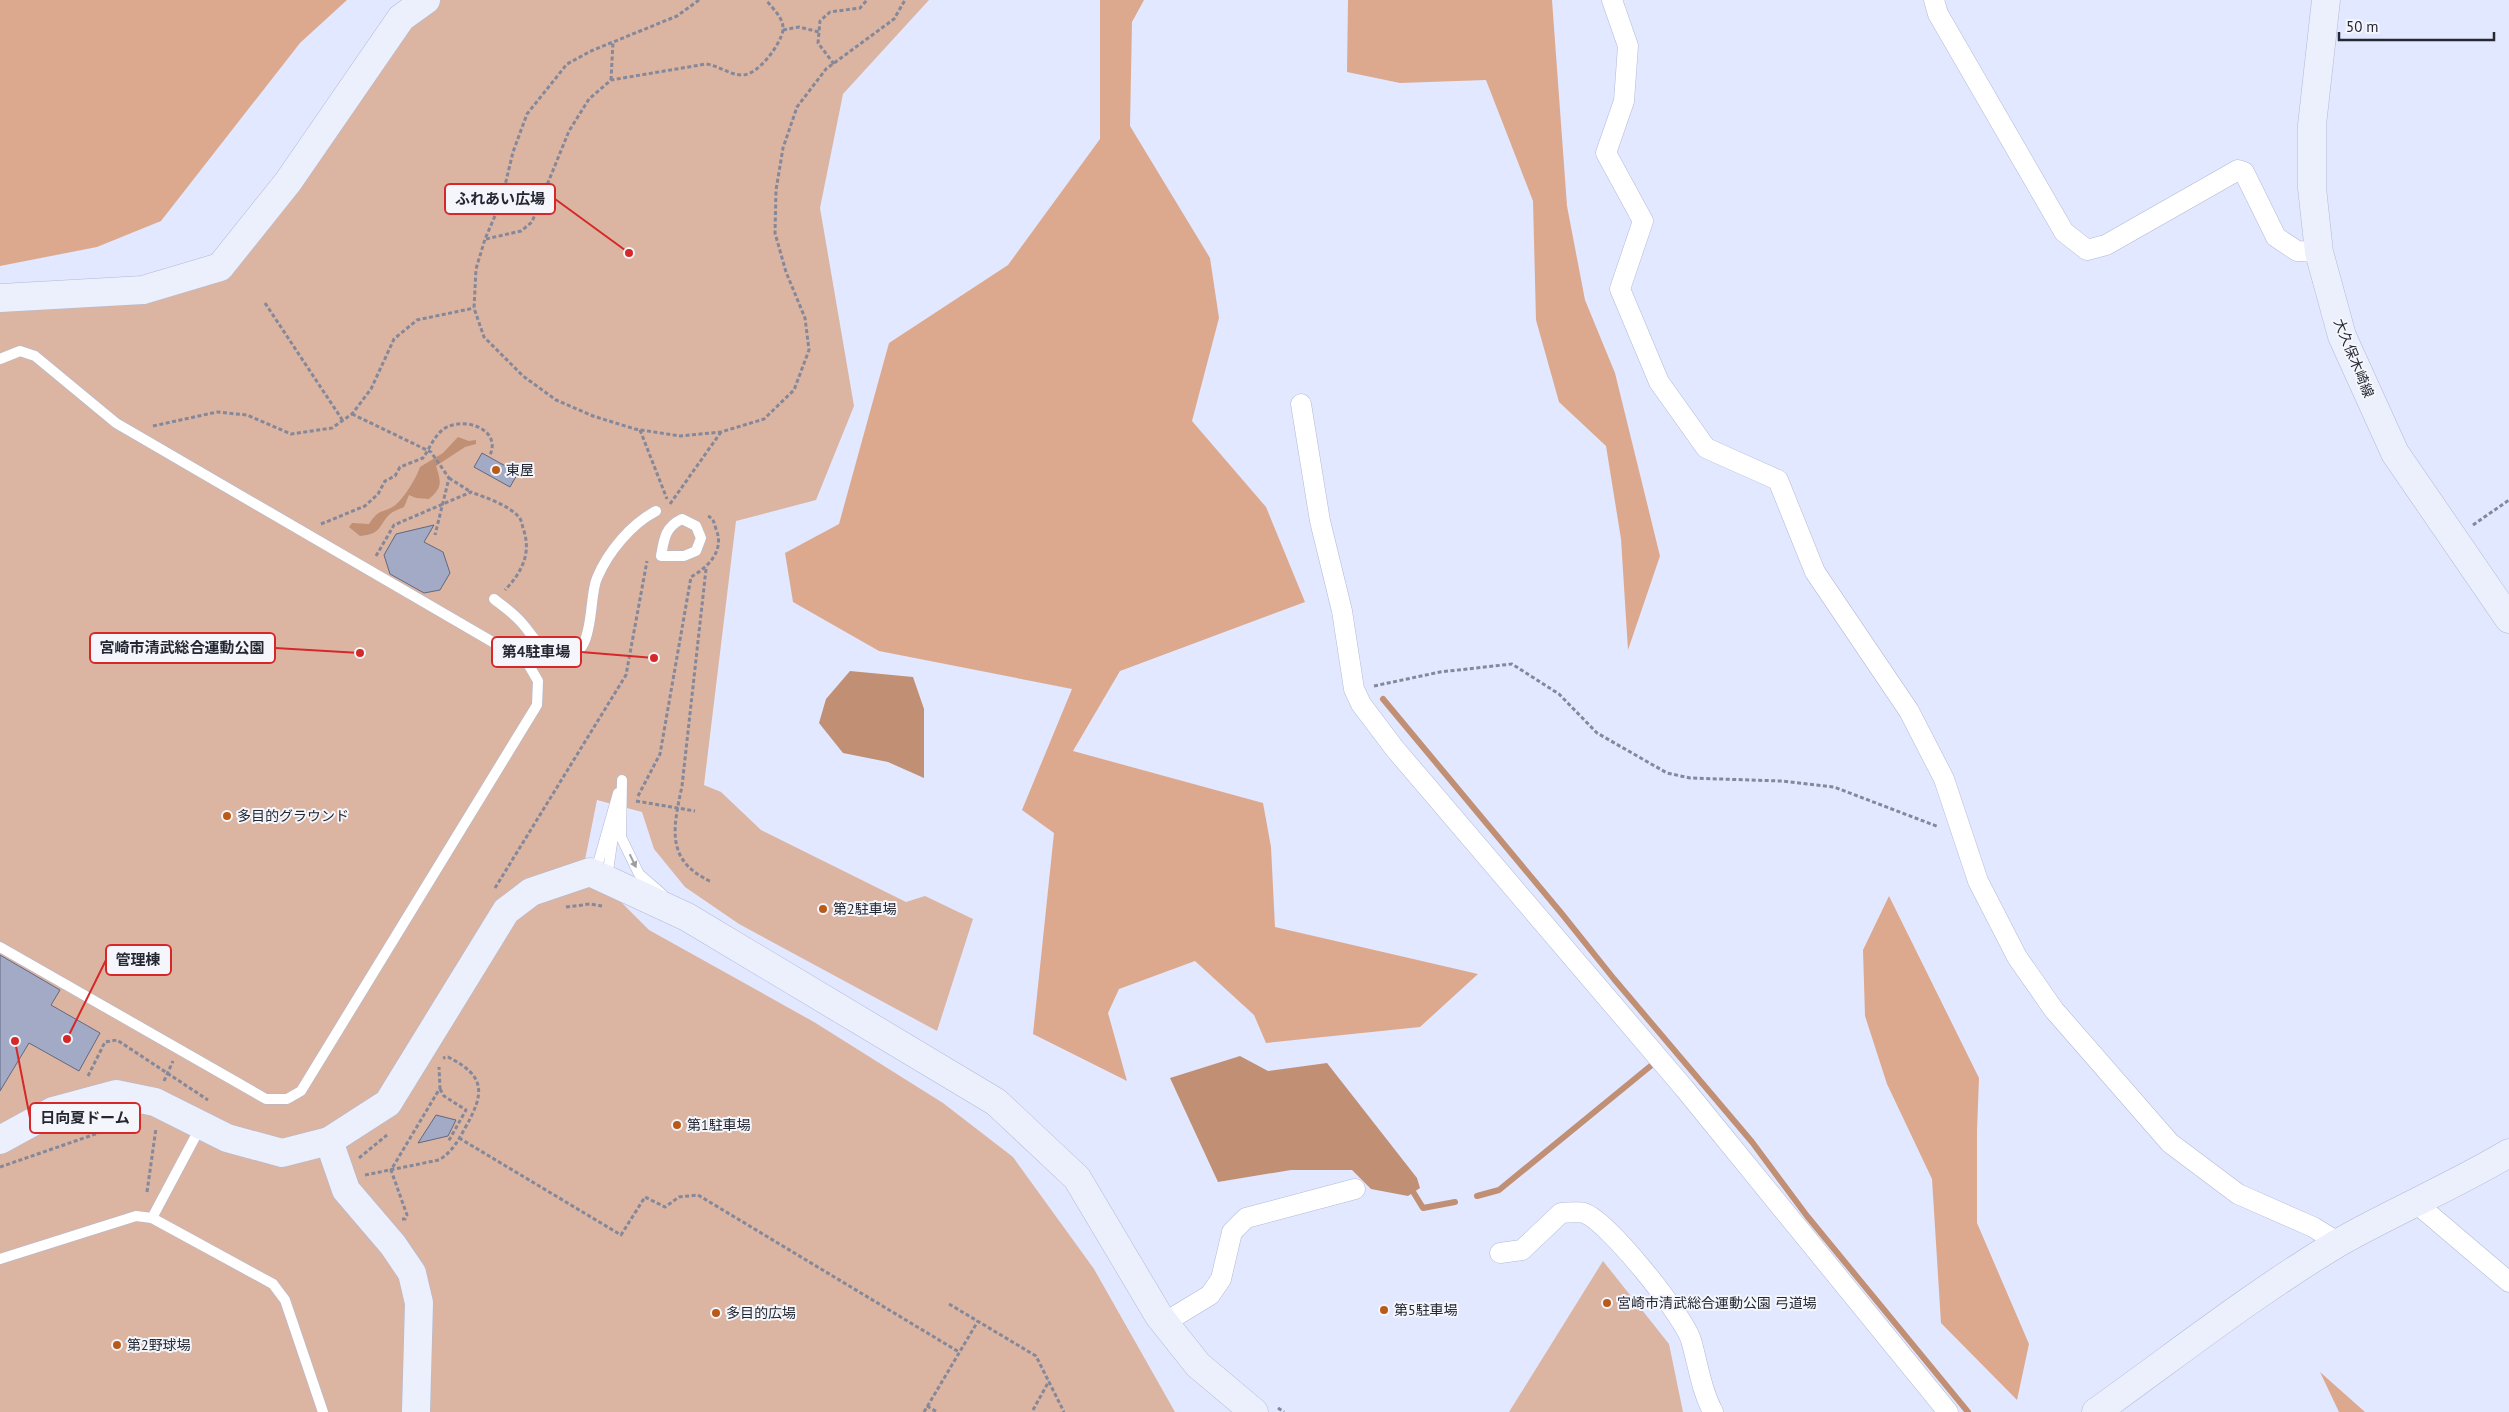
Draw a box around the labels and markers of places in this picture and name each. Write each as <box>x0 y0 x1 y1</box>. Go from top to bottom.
callout: ふれあい広場 <box>445 184 555 214</box>
place label: 東屋 <box>506 461 534 479</box>
marker: 東屋 <box>490 464 502 476</box>
callout: 宮崎市清武総合運動公園 <box>90 633 275 663</box>
callout: 第4駐車場 <box>492 637 581 667</box>
place label: 多目的グラウンド <box>237 807 349 825</box>
marker: 多目的グラウンド <box>221 810 233 822</box>
place label: 第2駐車場 <box>833 900 897 918</box>
marker: 第2駐車場 <box>817 903 829 915</box>
callout: 管理棟 <box>106 945 171 975</box>
callout: 日向夏ドーム <box>30 1103 140 1133</box>
place label: 第1駐車場 <box>687 1116 751 1134</box>
marker: 第1駐車場 <box>671 1119 683 1131</box>
place label: 宮崎市清武総合運動公園 弓道場 <box>1617 1294 1817 1312</box>
marker: 宮崎市清武総合運動公園 弓道場 <box>1601 1297 1613 1309</box>
place label: 第5駐車場 <box>1394 1301 1458 1319</box>
place label: 多目的広場 <box>726 1304 796 1322</box>
marker: 第5駐車場 <box>1378 1304 1390 1316</box>
marker: 多目的広場 <box>710 1307 722 1319</box>
place label: 第2野球場 <box>127 1336 191 1354</box>
marker: 第2野球場 <box>111 1339 123 1351</box>

